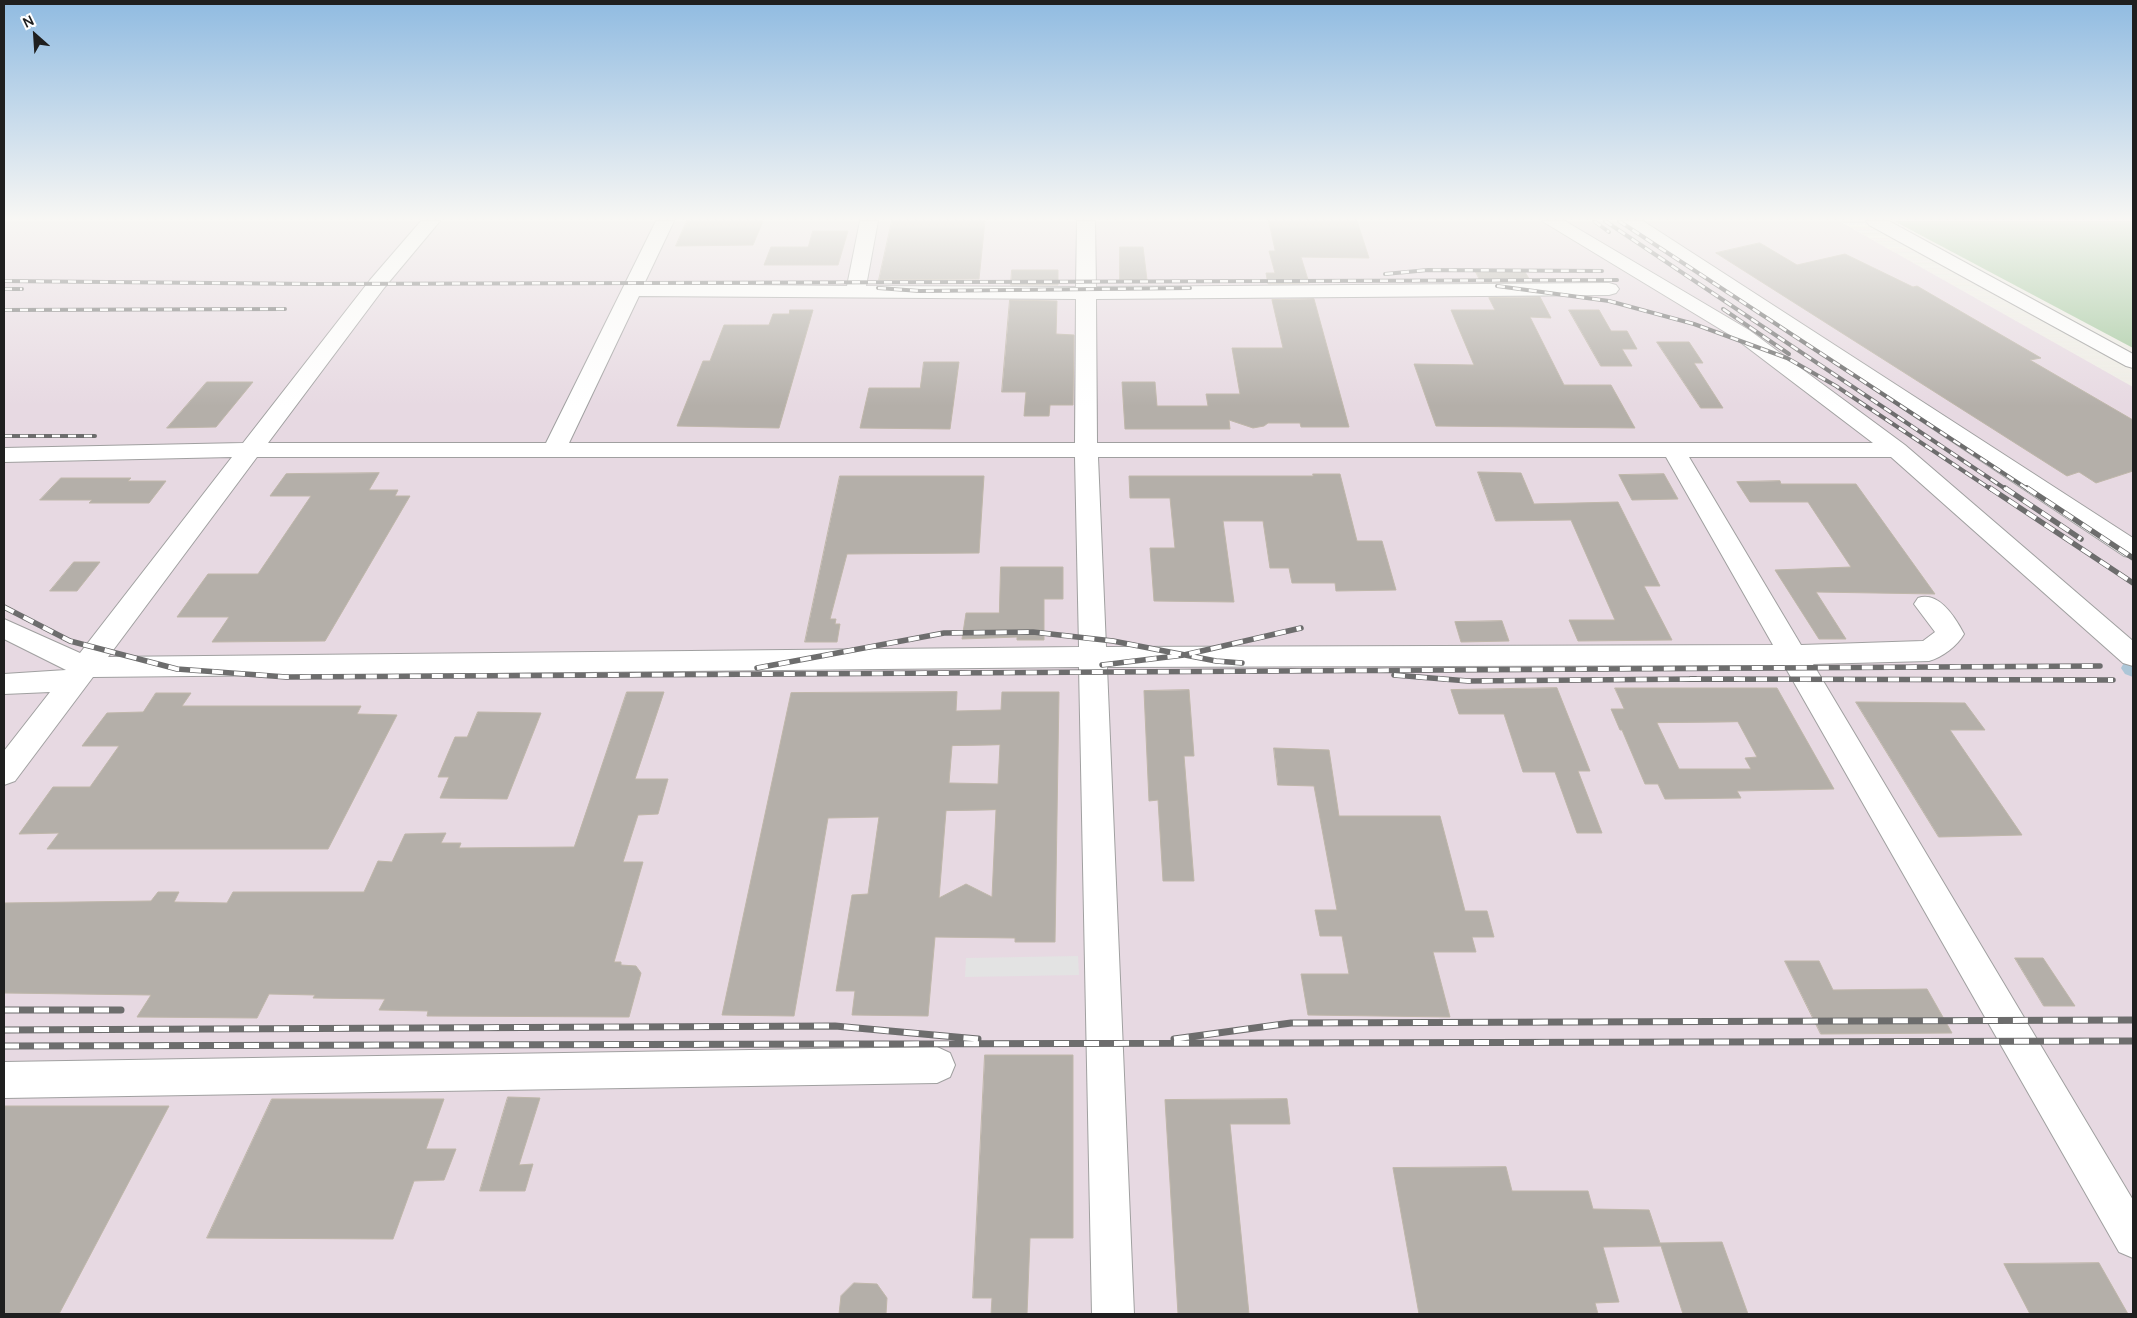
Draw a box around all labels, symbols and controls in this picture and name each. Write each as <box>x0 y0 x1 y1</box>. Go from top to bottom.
north arrow <box>10 10 60 60</box>
text: N <box>20 10 37 32</box>

